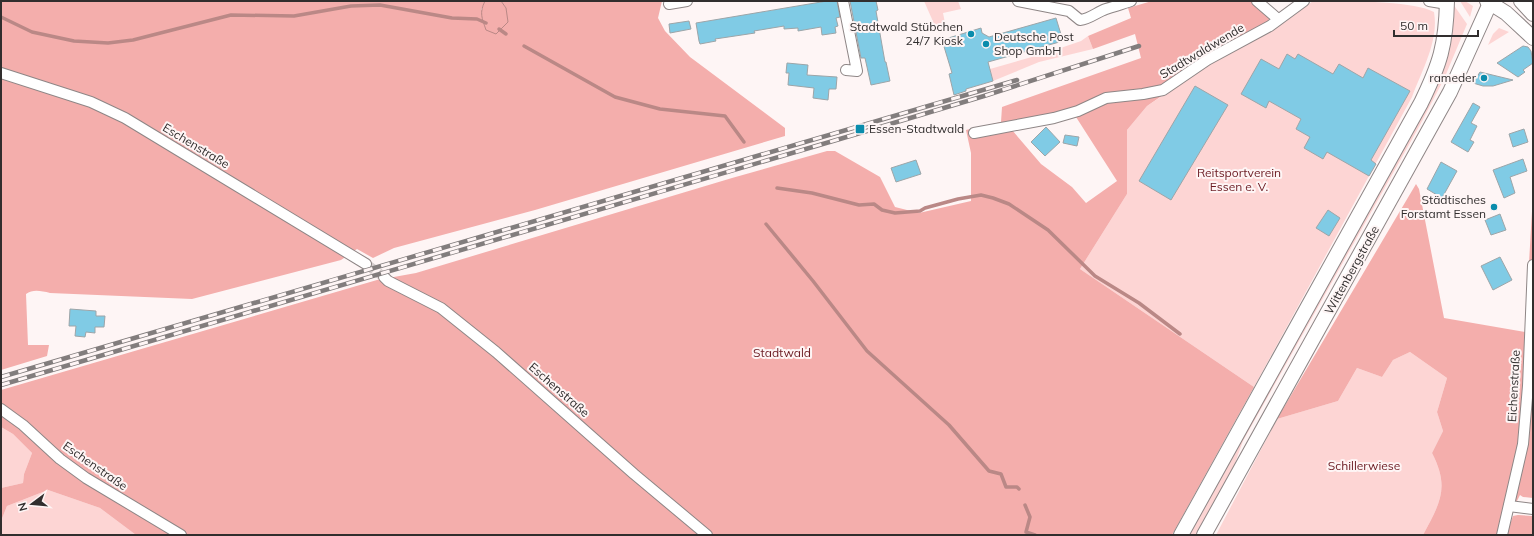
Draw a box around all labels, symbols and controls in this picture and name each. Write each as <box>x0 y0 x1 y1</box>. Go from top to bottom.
scale bar <box>1394 12 1478 38</box>
text: 50 m <box>1400 18 1428 33</box>
place label: Stadtwald Stübchen 24/7 Kiosk <box>850 19 964 48</box>
street label: Stadtwaldwende <box>1157 20 1247 82</box>
marker: Stadtwald Stübchen 24/7 Kiosk <box>966 29 976 39</box>
place label: Deutsche Post Shop GmbH <box>994 29 1074 58</box>
marker: Deutsche Post Shop GmbH <box>981 39 991 49</box>
place label: rameder <box>1429 70 1477 85</box>
marker: rameder <box>1479 73 1489 83</box>
street label: Eschenstraße <box>160 120 232 171</box>
place label: Essen-Stadtwald <box>869 121 964 136</box>
marker: Essen-Stadtwald <box>854 123 866 135</box>
park label: Reitsportverein Essen e. V. <box>1197 165 1281 194</box>
place label: Städtisches Forstamt Essen <box>1401 192 1486 221</box>
marker: Städtisches Forstamt Essen <box>1489 202 1499 212</box>
street label: Wittenbergstraße <box>1321 223 1382 317</box>
park label: Stadtwald <box>753 345 811 360</box>
street label: Eichenstraße <box>1504 350 1523 422</box>
street label: Eschenstraße <box>526 359 593 420</box>
street label: Eschenstraße <box>60 438 130 493</box>
park label: Schillerwiese <box>1328 458 1400 473</box>
north arrow <box>12 484 52 524</box>
text: N <box>15 501 30 513</box>

